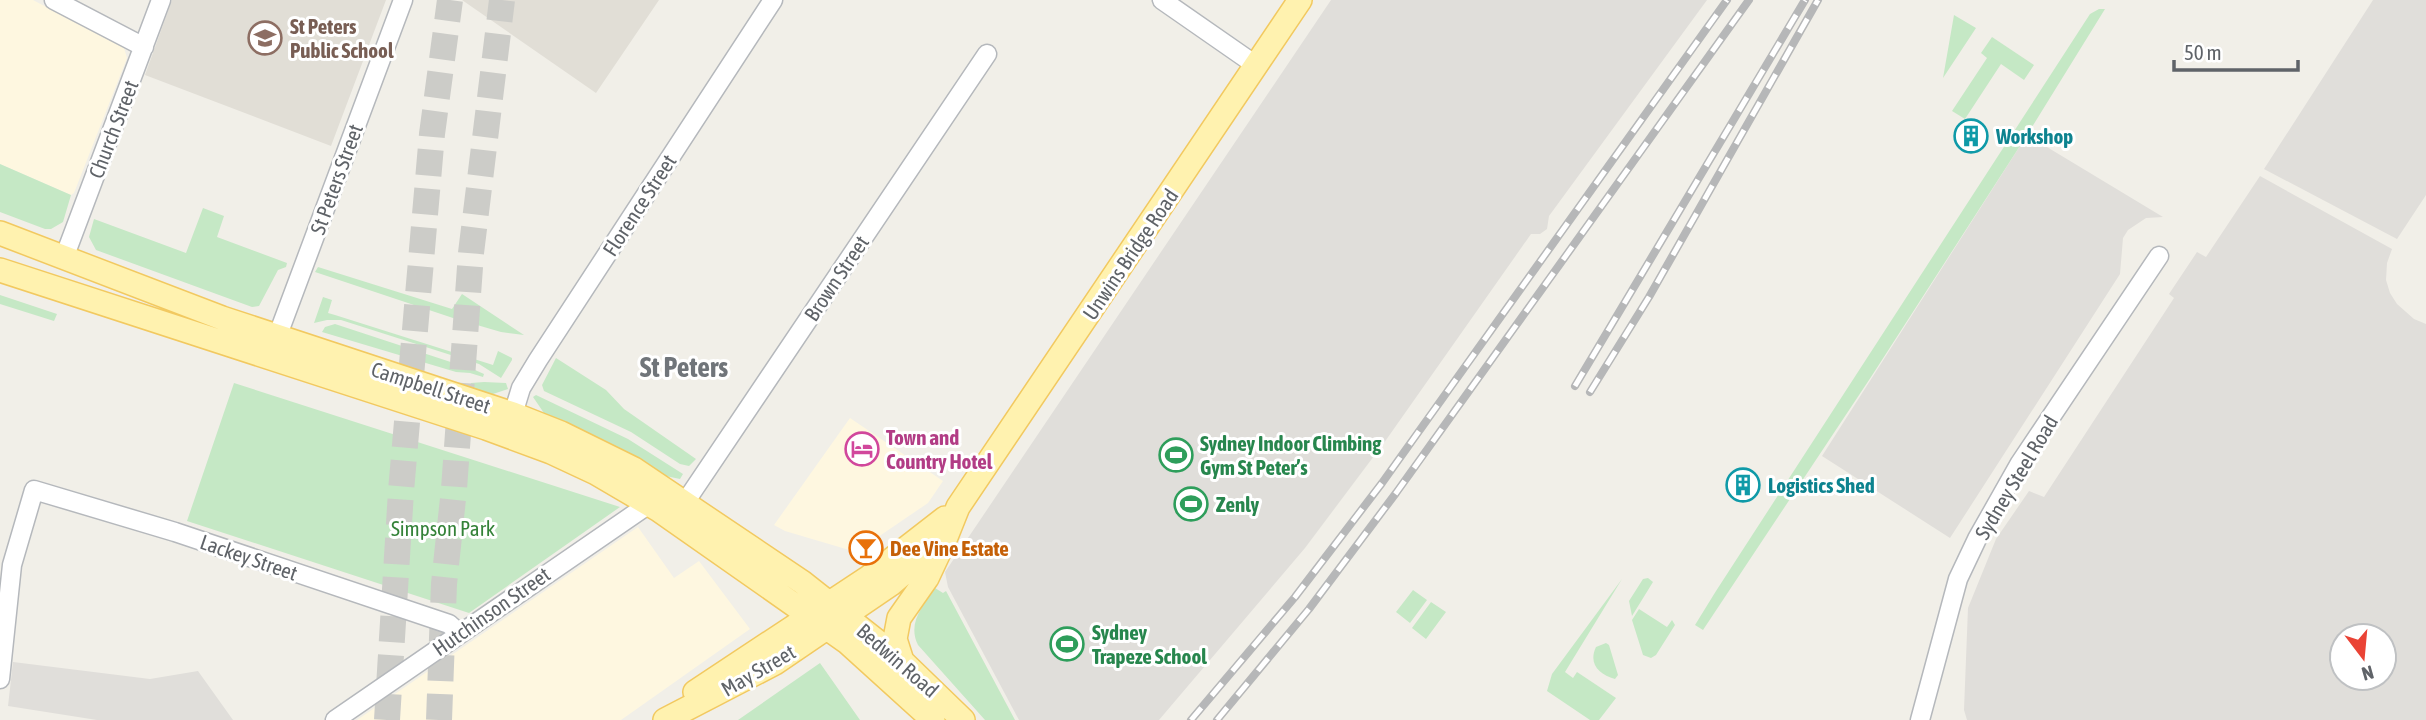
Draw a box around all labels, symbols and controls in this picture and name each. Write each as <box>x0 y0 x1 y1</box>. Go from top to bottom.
place label: St Peters Public School <box>290 14 394 62</box>
school or university icon: St Peters Public School <box>246 19 284 57</box>
scale bar <box>2174 28 2298 72</box>
text: 50 m <box>2184 40 2222 64</box>
street label: Church Street <box>83 77 143 181</box>
building icon: Workshop <box>1952 117 1990 155</box>
street label: St Peters Street <box>305 121 367 237</box>
place label: Workshop <box>1995 124 2073 148</box>
street label: Florence Street <box>597 150 681 260</box>
street label: Unwins Bridge Road <box>1077 184 1183 324</box>
street label: Brown Street <box>799 231 873 325</box>
district label: St Peters <box>640 351 728 383</box>
street label: Campbell Street <box>368 356 494 418</box>
street label: Sydney Steel Road <box>1970 411 2062 543</box>
place label: Town and Country Hotel <box>886 425 993 473</box>
hotel icon: Town and Country Hotel <box>843 430 881 468</box>
place label: Sydney Indoor Climbing Gym St Peter’s <box>1200 431 1382 479</box>
sports icon: Sydney Indoor Climbing Gym St Peter’s <box>1157 436 1195 474</box>
building icon: Logistics Shed <box>1724 466 1762 504</box>
place label: Logistics Shed <box>1768 473 1875 497</box>
sports icon: Zenly <box>1172 485 1210 523</box>
place label: Zenly <box>1216 492 1260 516</box>
park label: Simpson Park <box>391 516 495 540</box>
street label: Lackey Street <box>197 529 301 585</box>
bar icon: Dee Vine Estate <box>847 529 885 567</box>
place label: Dee Vine Estate <box>890 536 1009 560</box>
street label: Hutchinson Street <box>428 562 554 660</box>
street label: Bedwin Road <box>852 618 944 702</box>
place label: Sydney Trapeze School <box>1092 620 1207 668</box>
north arrow <box>2328 622 2398 692</box>
sports icon: Sydney Trapeze School <box>1048 625 1086 663</box>
street label: May Street <box>717 639 799 701</box>
text: N <box>2359 661 2376 685</box>

